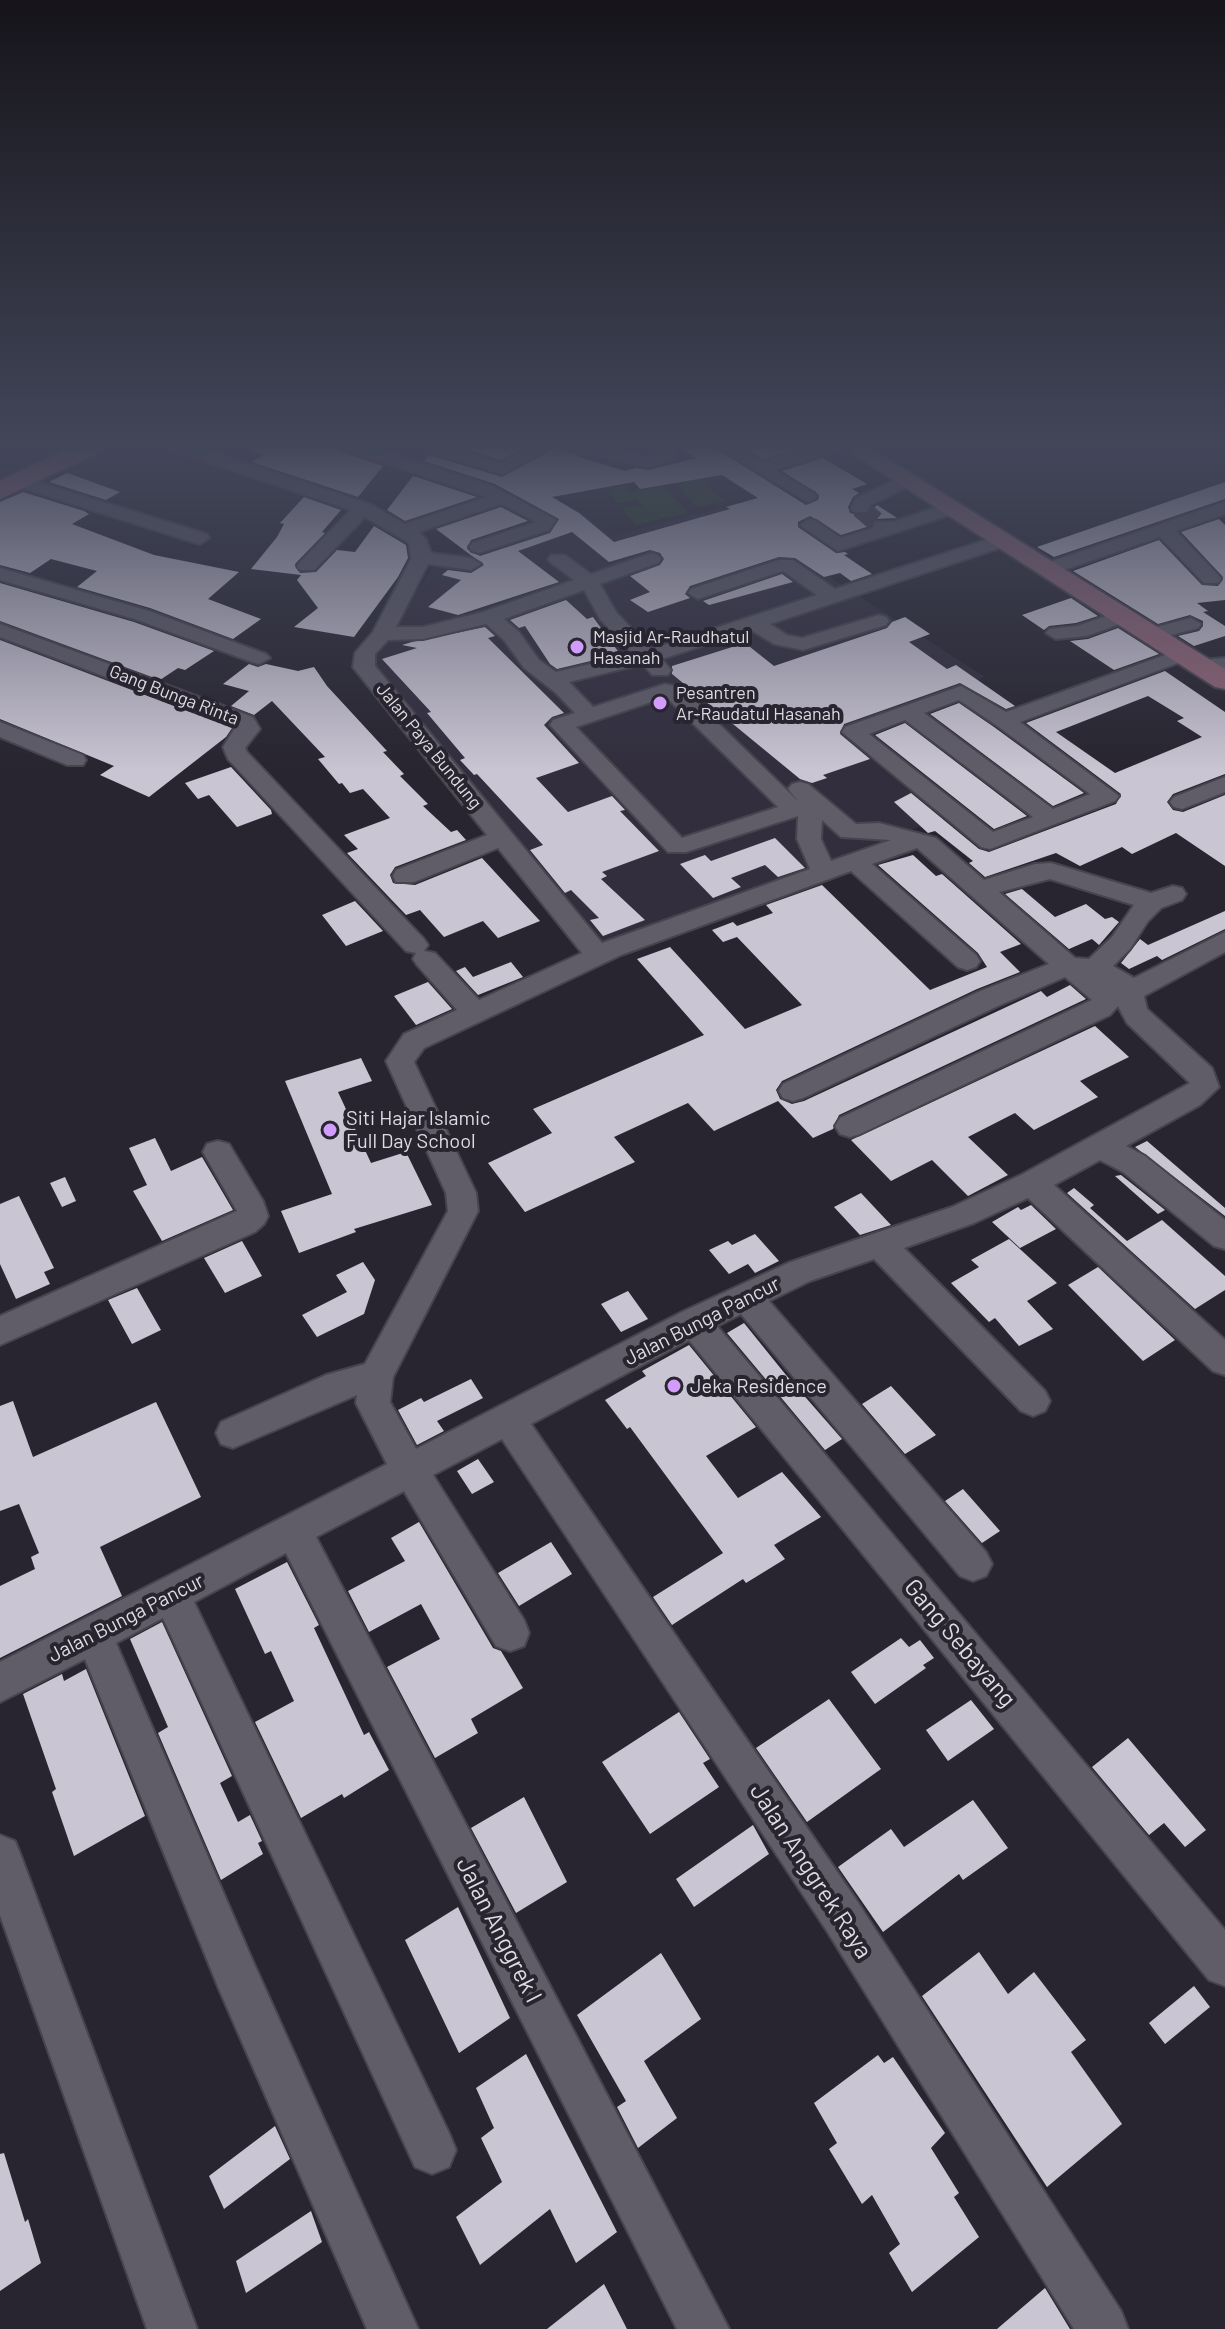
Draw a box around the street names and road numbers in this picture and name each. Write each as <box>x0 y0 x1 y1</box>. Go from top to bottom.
street label: Gang Bunga Rinta <box>106 660 242 730</box>
street label: Jalan Paya Bundung <box>372 679 486 813</box>
street label: Jalan Bunga Pancur <box>620 1271 784 1371</box>
street label: Jalan Bunga Pancur <box>44 1568 208 1668</box>
street label: Gang Sebayang <box>898 1573 1022 1713</box>
street label: Jalan Anggrek Raya <box>744 1778 878 1964</box>
street label: Jalan Anggrek I <box>450 1853 548 2007</box>

